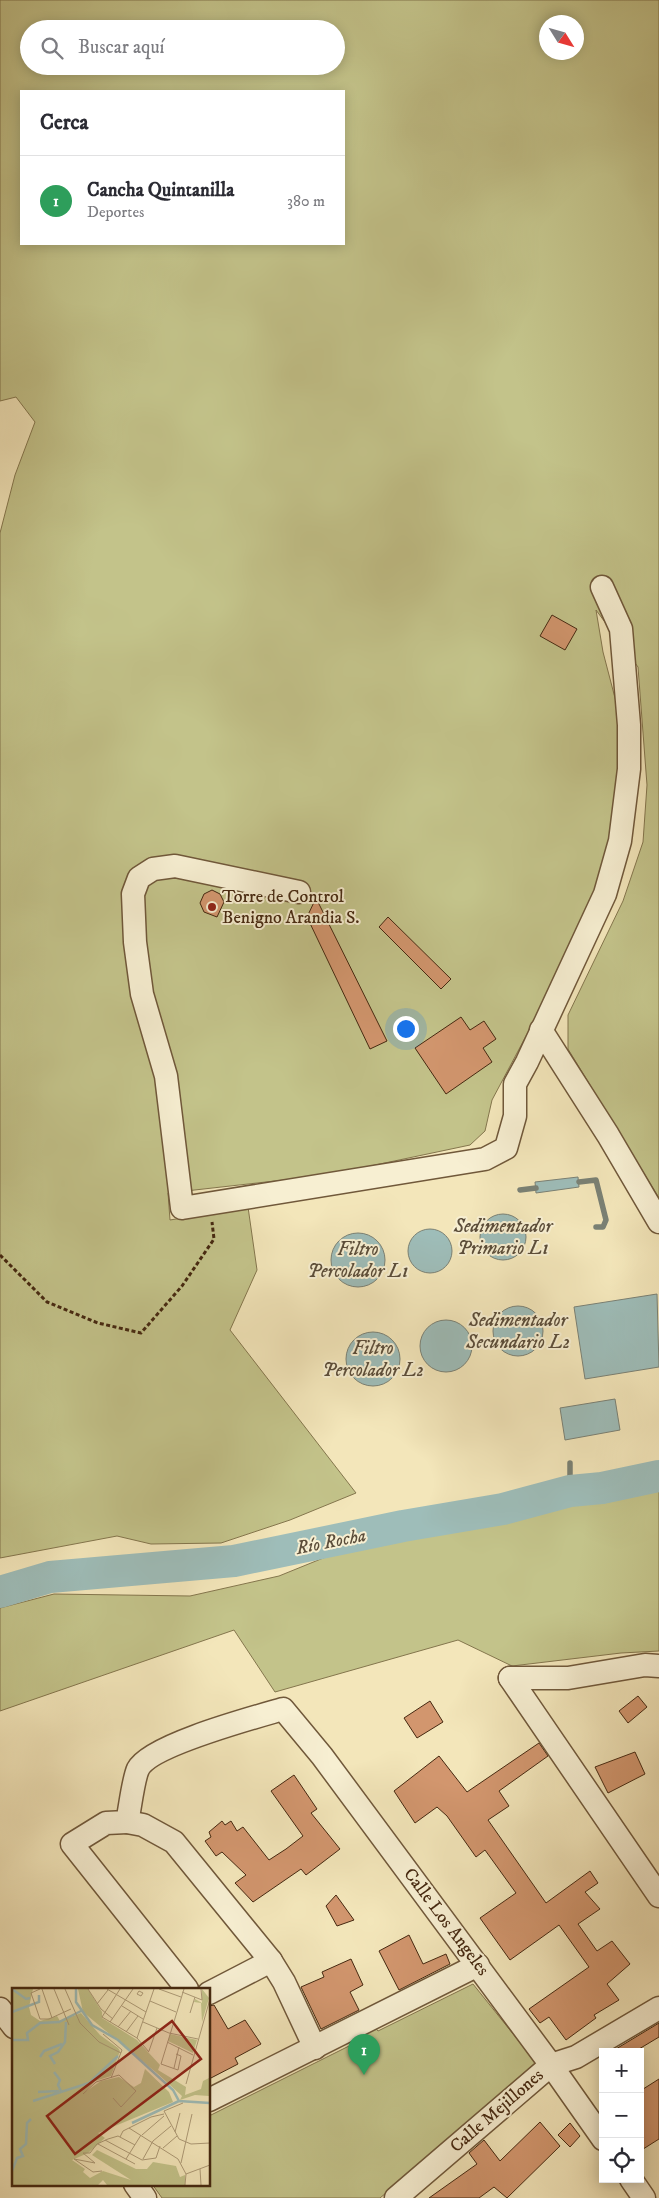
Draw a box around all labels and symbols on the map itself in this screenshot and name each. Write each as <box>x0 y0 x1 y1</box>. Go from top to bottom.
north arrow <box>539 15 584 60</box>
place label: Torre de Control Benigno Arandia S. <box>222 886 360 929</box>
marker: Torre de Control Benigno Arandia S. <box>206 901 218 913</box>
your location <box>393 1016 419 1042</box>
water label: Sedimentador Primario L1 <box>453 1215 555 1260</box>
water label: Filtro Percolador L1 <box>308 1238 408 1283</box>
water label: Sedimentador Secundario L2 <box>465 1309 570 1354</box>
water label: Filtro Percolador L2 <box>322 1337 424 1382</box>
water label: Río Rocha <box>293 1524 368 1560</box>
street label: Calle Los Angeles <box>398 1864 494 1980</box>
inset map <box>12 1988 210 2186</box>
pin: 1 <box>348 2034 380 2075</box>
street label: Calle Mejillones <box>446 2064 548 2158</box>

